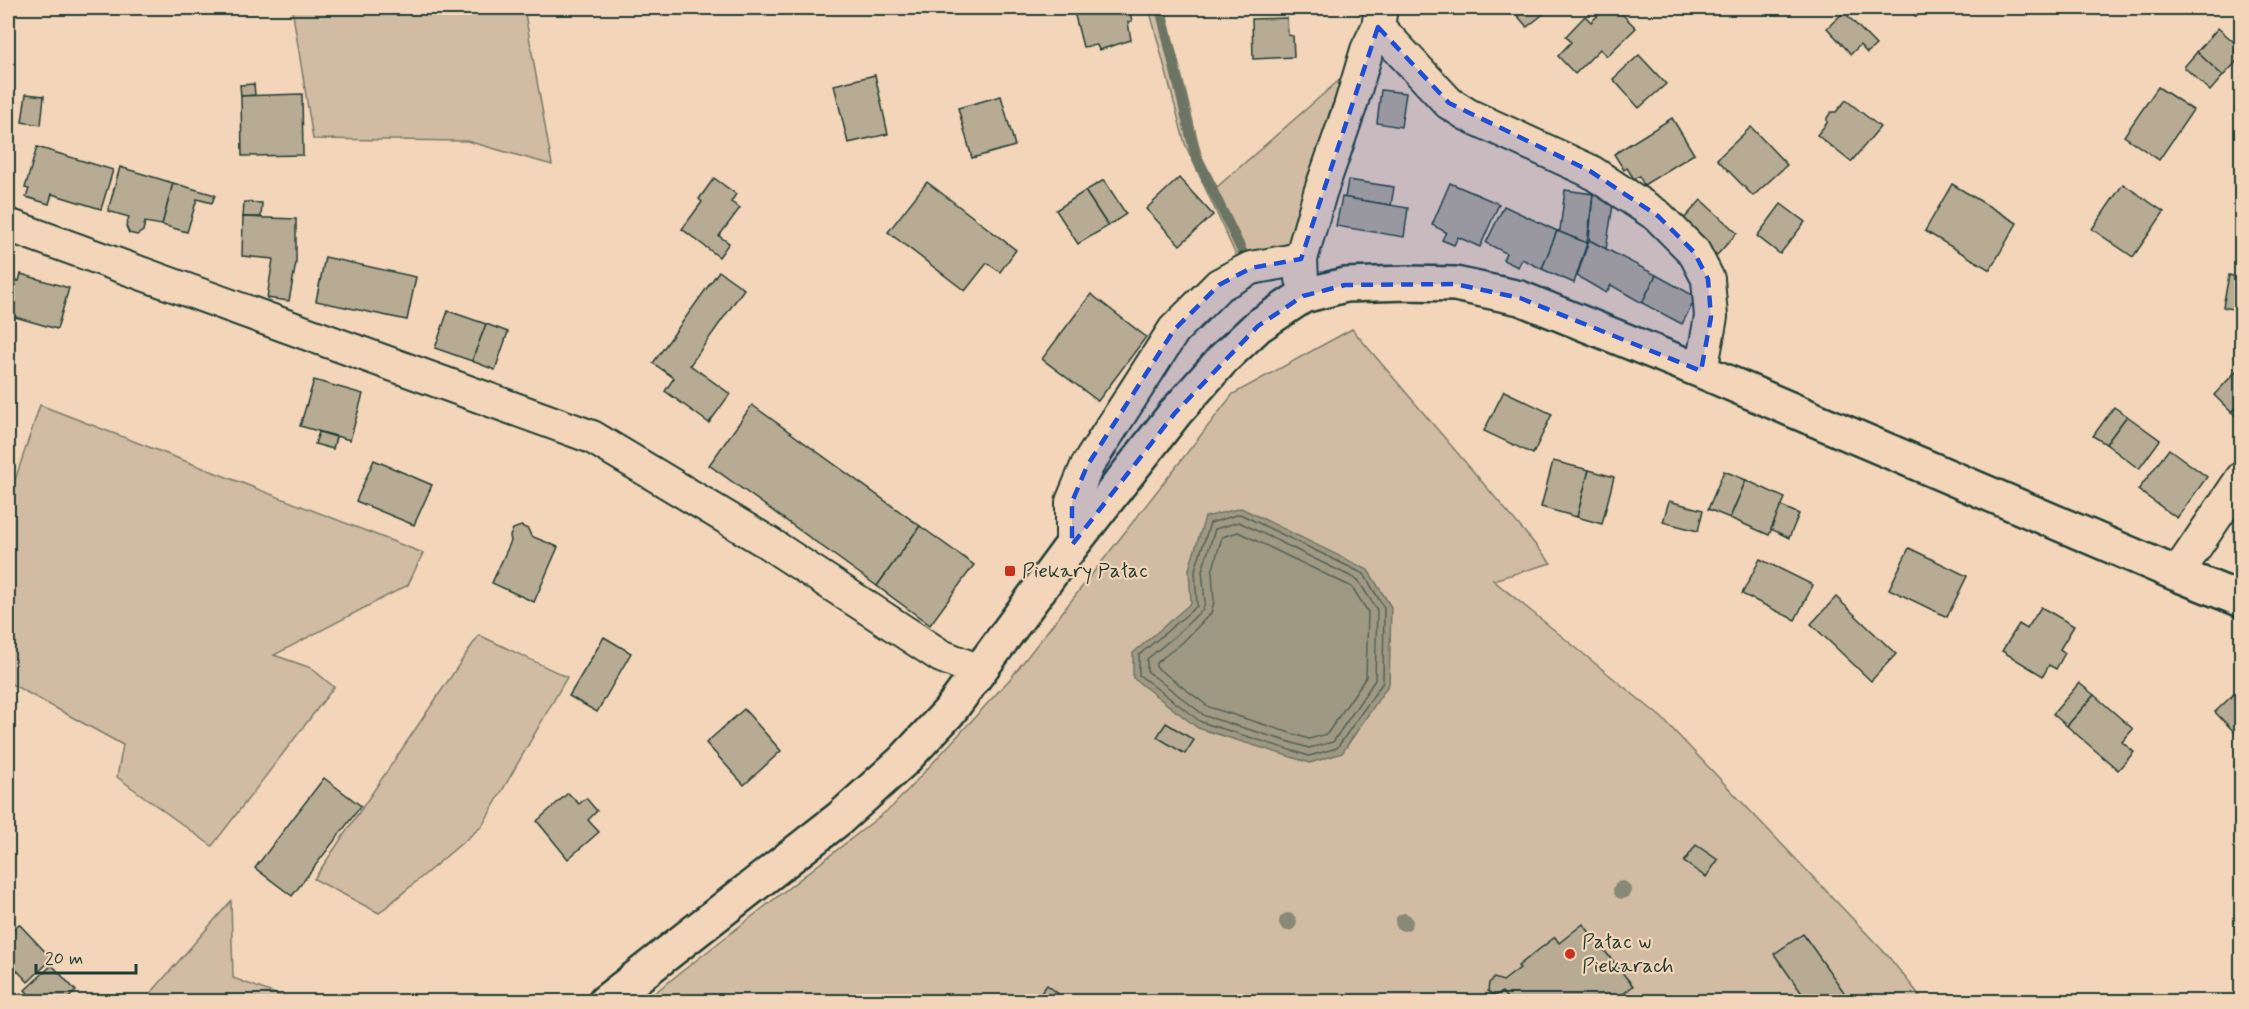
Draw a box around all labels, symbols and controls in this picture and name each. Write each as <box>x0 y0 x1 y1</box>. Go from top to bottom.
place label: Piekary Pałac <box>1022 557 1148 585</box>
marker: Piekary Pałac <box>1003 564 1017 578</box>
place label: Pałac w Piekarach <box>1582 928 1674 980</box>
scale bar <box>36 937 136 975</box>
text: 20 m <box>45 947 83 971</box>
marker: Pałac w Piekarach <box>1563 947 1577 961</box>

